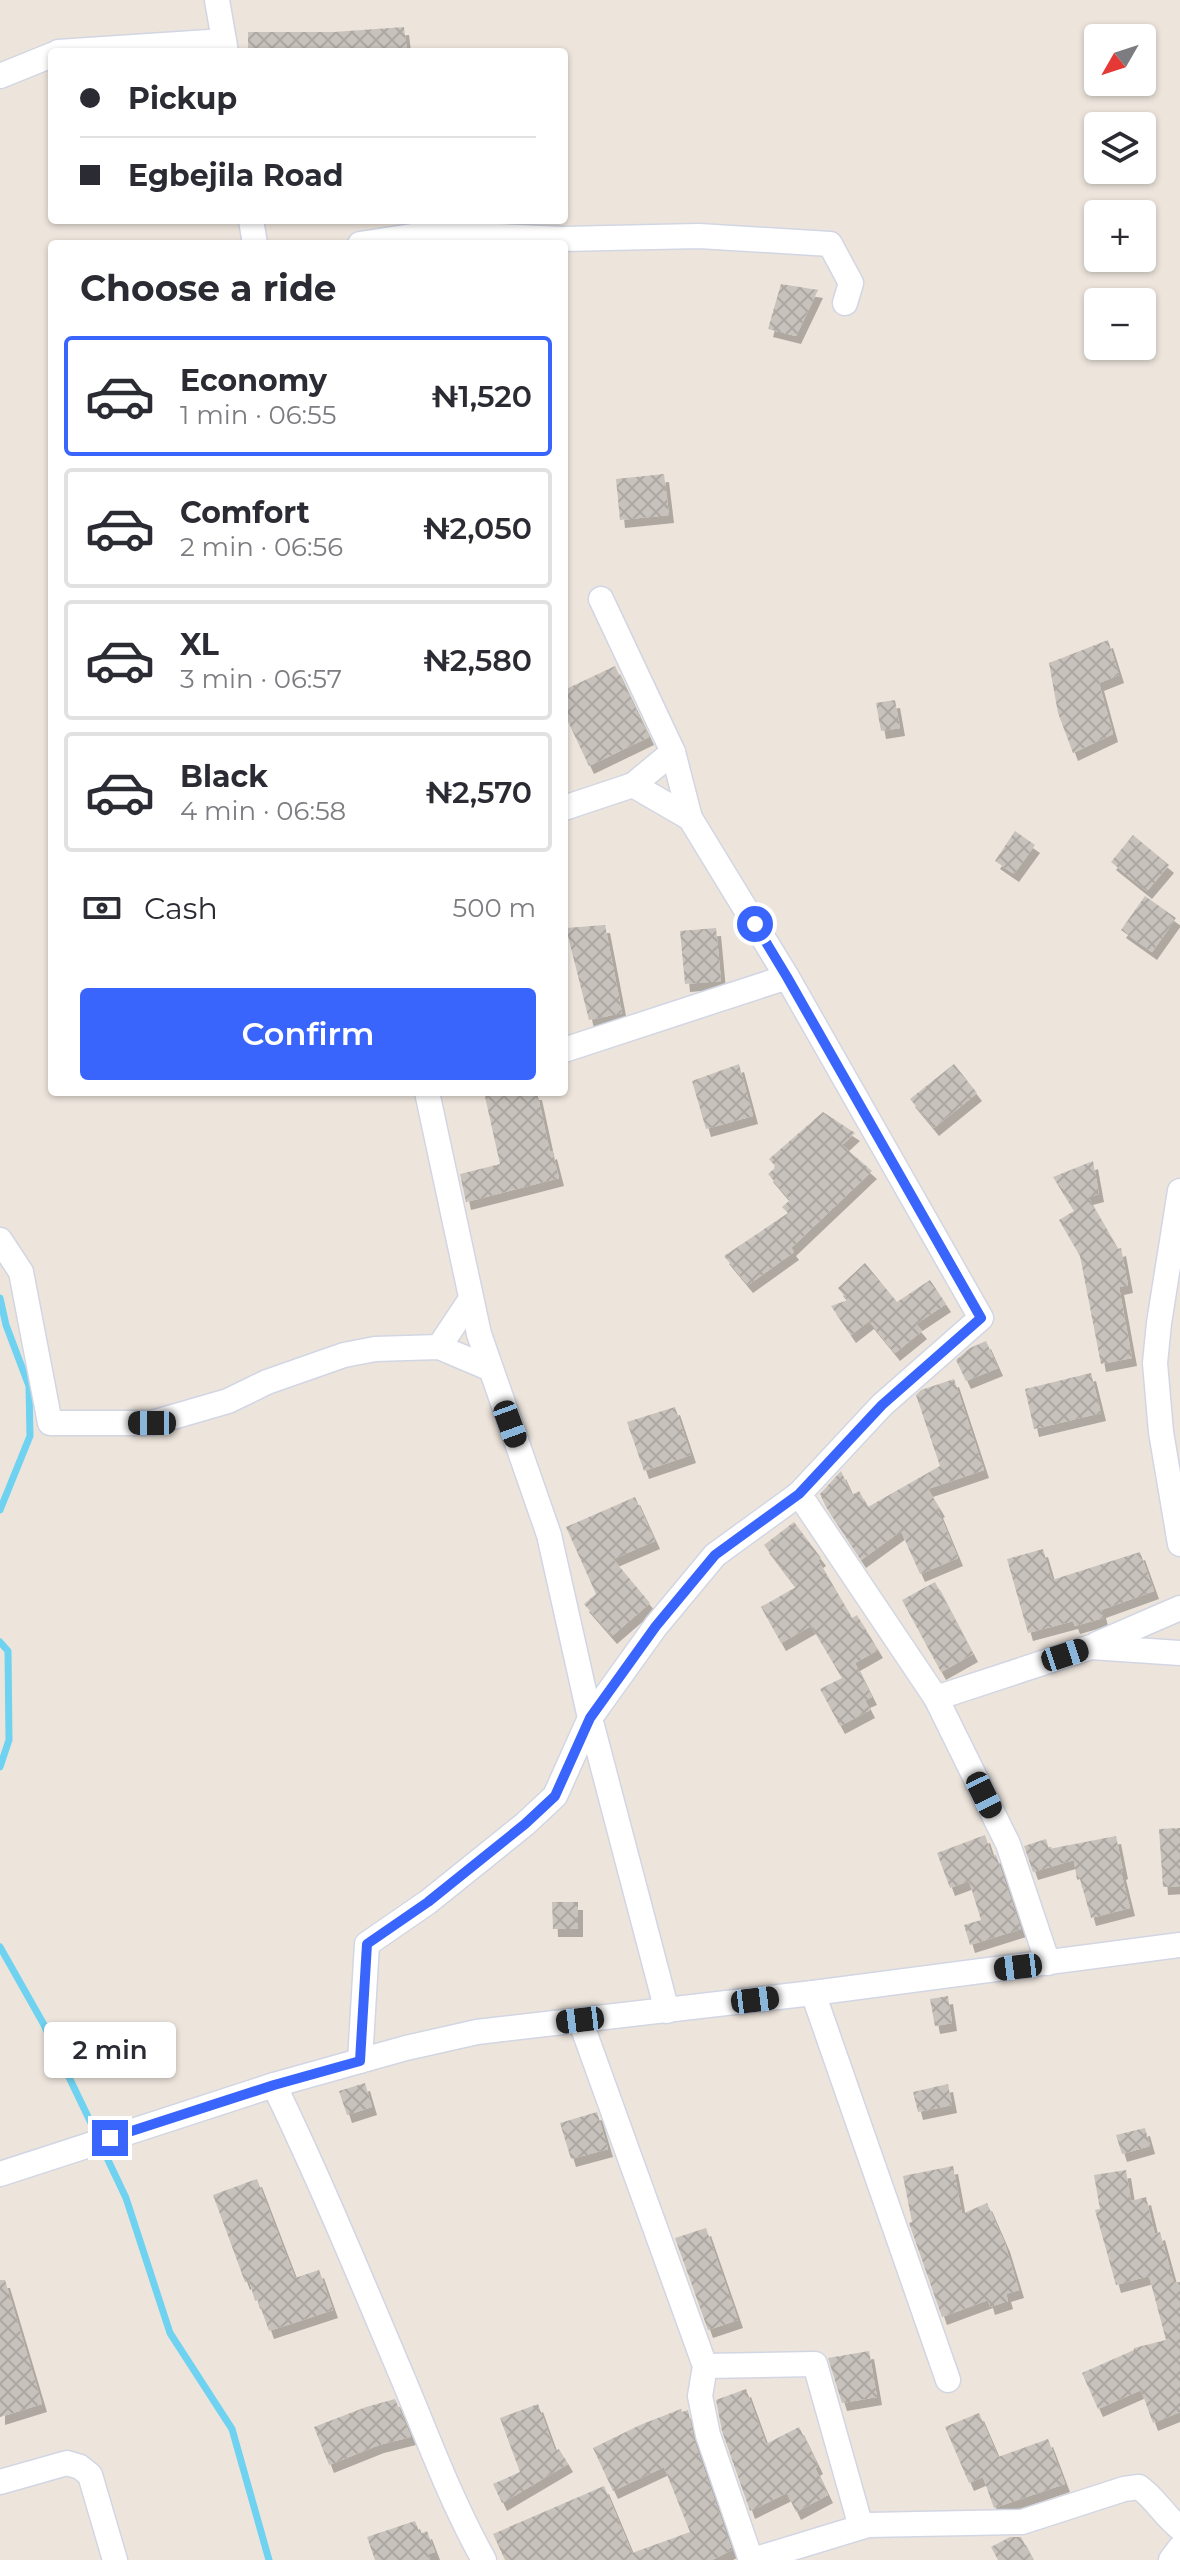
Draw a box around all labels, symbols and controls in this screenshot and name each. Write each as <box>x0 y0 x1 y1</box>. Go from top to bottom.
north arrow <box>1084 24 1156 96</box>
map controls <box>1084 24 1156 360</box>
text: Pickup <box>128 80 237 117</box>
button: layers <box>1084 112 1156 184</box>
text: Egbejila Road <box>128 157 344 194</box>
button: + <box>1084 200 1156 272</box>
text: Choose a ride <box>80 266 337 310</box>
button: − <box>1084 288 1156 360</box>
icon: car <box>84 360 156 432</box>
text: Economy <box>180 362 327 399</box>
text: ₦1,520 <box>432 378 532 415</box>
text: 1 min · 06:55 <box>180 399 336 431</box>
icon: car <box>84 492 156 564</box>
text: Comfort <box>180 494 310 531</box>
text: ₦2,050 <box>423 510 532 547</box>
text: 2 min · 06:56 <box>180 531 343 563</box>
icon: car <box>84 624 156 696</box>
text: XL <box>180 626 219 663</box>
text: ₦2,580 <box>423 642 532 679</box>
text: 3 min · 06:57 <box>180 663 342 695</box>
icon: car <box>84 756 156 828</box>
text: Black <box>180 758 268 795</box>
text: ₦2,570 <box>425 774 532 811</box>
text: 4 min · 06:58 <box>180 795 346 827</box>
icon: cash <box>80 886 124 930</box>
text: Cash <box>144 890 218 927</box>
text: 500 m <box>452 892 536 924</box>
route start <box>737 906 773 942</box>
button: Confirm <box>80 988 536 1080</box>
car <box>491 1397 529 1451</box>
car <box>128 1411 176 1435</box>
car <box>1038 1636 1092 1674</box>
car <box>963 1768 1005 1822</box>
car <box>993 1952 1043 1982</box>
car <box>730 1985 780 2015</box>
car <box>555 2005 605 2035</box>
callout: 2 min <box>44 2022 176 2078</box>
text: 2 min <box>72 2034 148 2066</box>
route end <box>92 2120 128 2156</box>

